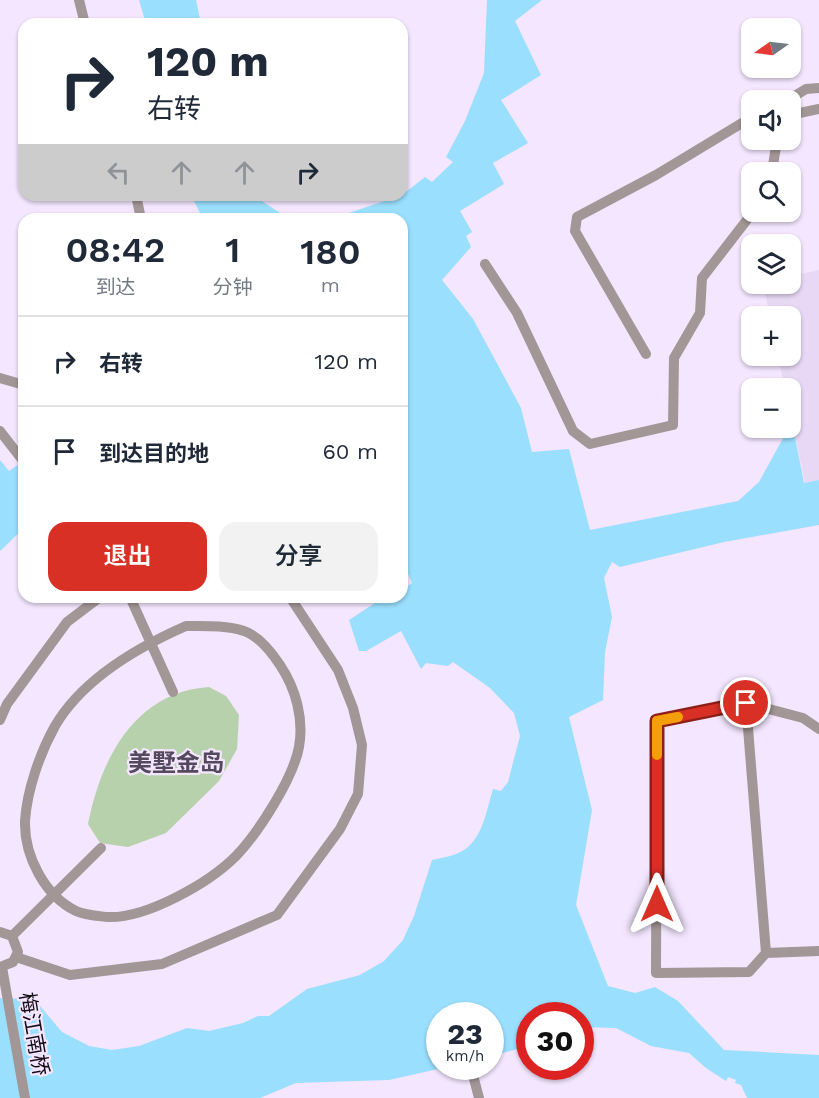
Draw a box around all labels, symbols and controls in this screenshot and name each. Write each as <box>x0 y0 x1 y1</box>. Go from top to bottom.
north arrow <box>741 18 801 78</box>
map controls <box>741 18 801 438</box>
text: 120 m <box>147 37 269 86</box>
icon: right <box>48 42 126 120</box>
button: sound <box>741 90 801 150</box>
text: 右转 <box>147 93 201 125</box>
icon: left <box>102 156 135 189</box>
icon: ahead <box>165 156 198 189</box>
icon: ahead <box>228 156 261 189</box>
icon: right <box>291 156 324 189</box>
button: search <box>741 162 801 222</box>
text: 08:42 <box>65 229 165 271</box>
text: 1 <box>225 229 240 271</box>
text: 180 <box>300 231 361 273</box>
button: layers <box>741 234 801 294</box>
text: m <box>321 273 340 297</box>
text: 到达 <box>95 275 135 299</box>
text: 分钟 <box>213 275 253 299</box>
button: + <box>741 306 801 366</box>
icon: right <box>48 345 81 378</box>
text: 120 m <box>314 349 378 374</box>
text: 右转 <box>99 351 143 376</box>
button: − <box>741 378 801 438</box>
icon: arrive <box>48 435 81 468</box>
text: 60 m <box>322 439 378 464</box>
text: 到达目的地 <box>99 441 209 466</box>
button: 退出 <box>48 522 207 591</box>
button: 分享 <box>219 522 378 591</box>
pin <box>720 677 771 728</box>
icon: arrive <box>729 686 762 719</box>
district label: 美墅金岛 <box>128 749 224 777</box>
position arrow <box>625 872 689 936</box>
street label: 梅江南桥 <box>15 990 54 1077</box>
speed limit sign: 30 <box>516 1002 594 1080</box>
text: 23 <box>447 1016 483 1051</box>
text: km/h <box>446 1047 484 1065</box>

